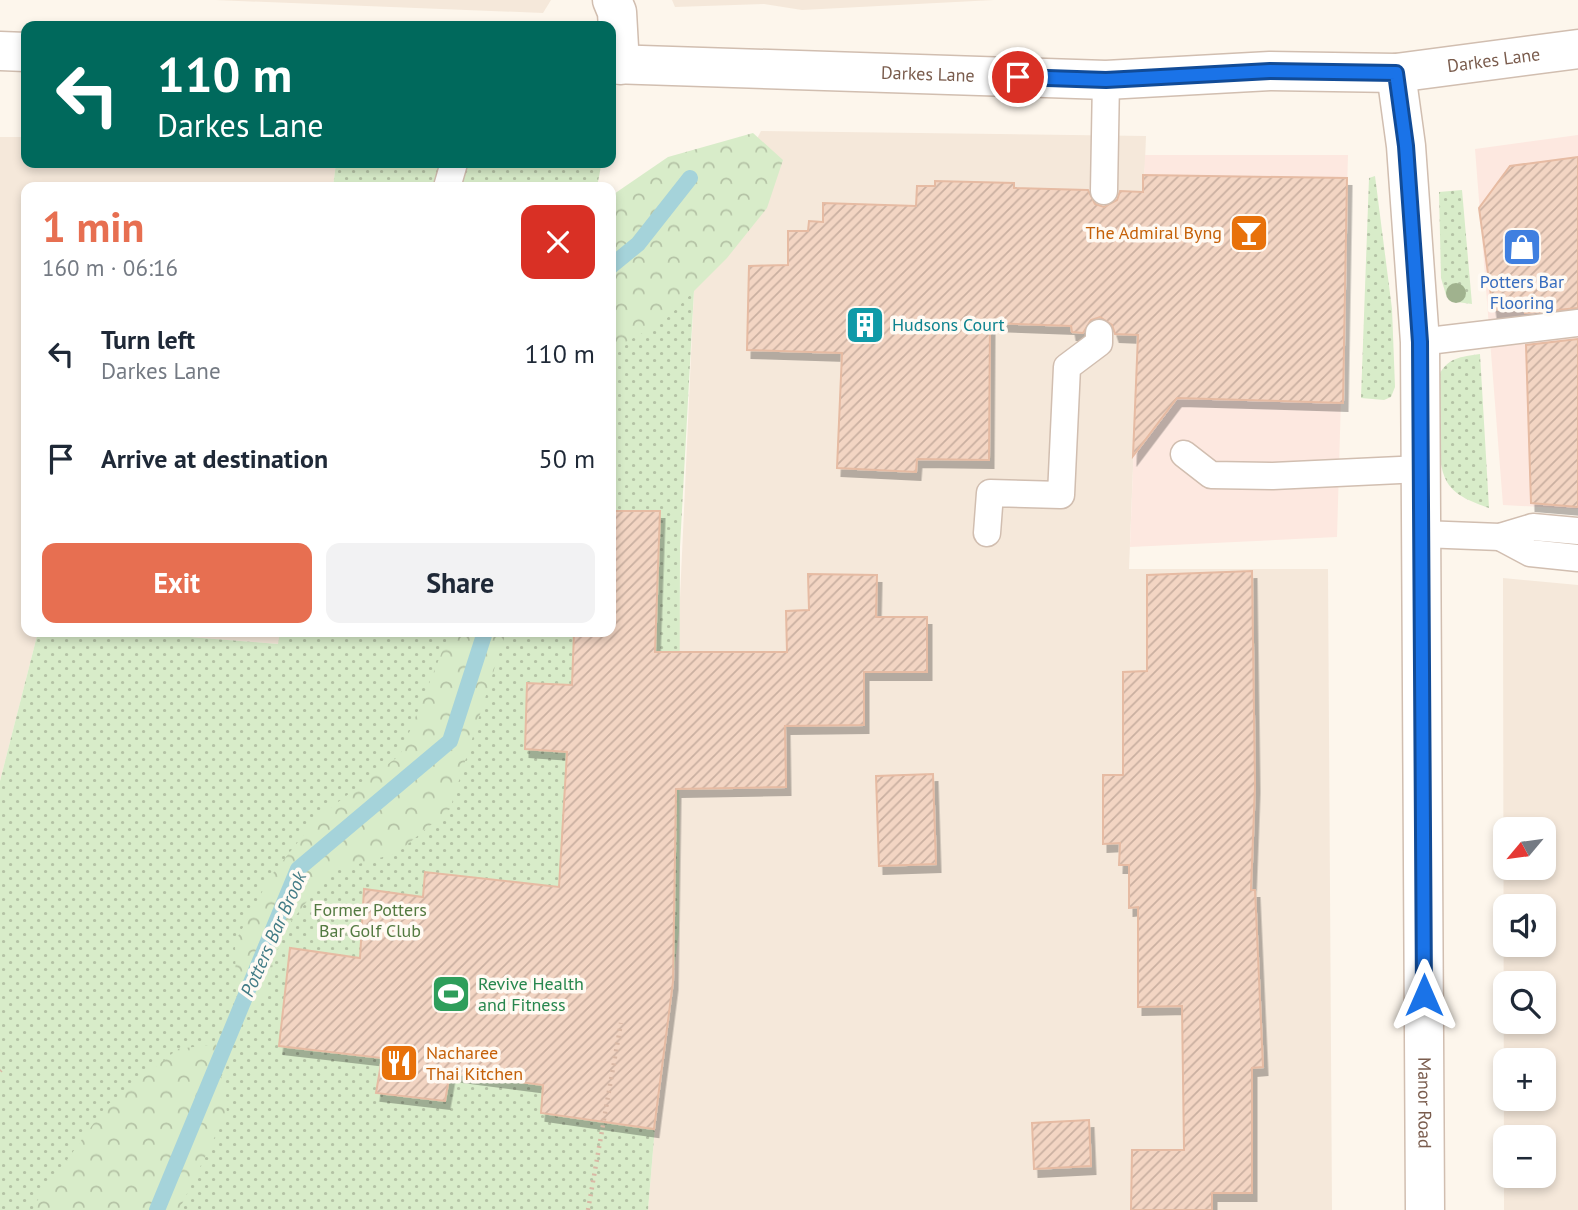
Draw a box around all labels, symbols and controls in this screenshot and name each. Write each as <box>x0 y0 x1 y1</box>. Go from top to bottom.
text: 110 m <box>157 42 292 106</box>
street label: Darkes Lane <box>1446 42 1542 77</box>
pin <box>988 47 1048 107</box>
icon: left <box>42 49 133 140</box>
icon: arrive <box>999 58 1037 96</box>
street label: Darkes Lane <box>881 61 975 87</box>
text: Darkes Lane <box>157 104 323 146</box>
text: 1 min <box>42 199 144 254</box>
button: close <box>521 205 595 279</box>
bar icon: The Admiral Byng <box>1228 212 1270 254</box>
place label: The Admiral Byng <box>1086 221 1222 244</box>
shop icon: Potters Bar Flooring <box>1501 226 1543 268</box>
text: 160 m · 06:16 <box>42 253 178 282</box>
place label: Potters Bar Flooring <box>1480 270 1564 314</box>
building icon: Hudsons Court <box>844 304 886 346</box>
place label: Hudsons Court <box>892 313 1005 336</box>
text: Turn left <box>101 323 195 356</box>
icon: left <box>42 335 80 373</box>
text: 110 m <box>524 337 595 370</box>
text: Darkes Lane <box>101 356 221 385</box>
icon: arrive <box>42 440 80 478</box>
text: Arrive at destination <box>101 442 328 475</box>
text: 50 m <box>539 442 595 475</box>
button: Exit <box>42 543 312 623</box>
button: Share <box>326 543 595 623</box>
north arrow <box>1493 817 1556 880</box>
map controls <box>1493 817 1556 1188</box>
water label: Potters Bar Brook <box>235 866 312 1000</box>
button: sound <box>1493 894 1556 957</box>
park label: Former Potters Bar Golf Club <box>313 898 427 942</box>
position arrow <box>1387 958 1461 1032</box>
button: search <box>1493 971 1556 1034</box>
place label: Revive Health and Fitness <box>478 972 584 1016</box>
sports icon: Revive Health and Fitness <box>430 973 472 1015</box>
place label: Nacharee Thai Kitchen <box>426 1041 523 1085</box>
restaurant icon: Nacharee Thai Kitchen <box>378 1042 420 1084</box>
button: + <box>1493 1048 1556 1111</box>
street label: Manor Road <box>1413 1057 1437 1149</box>
button: − <box>1493 1125 1556 1188</box>

